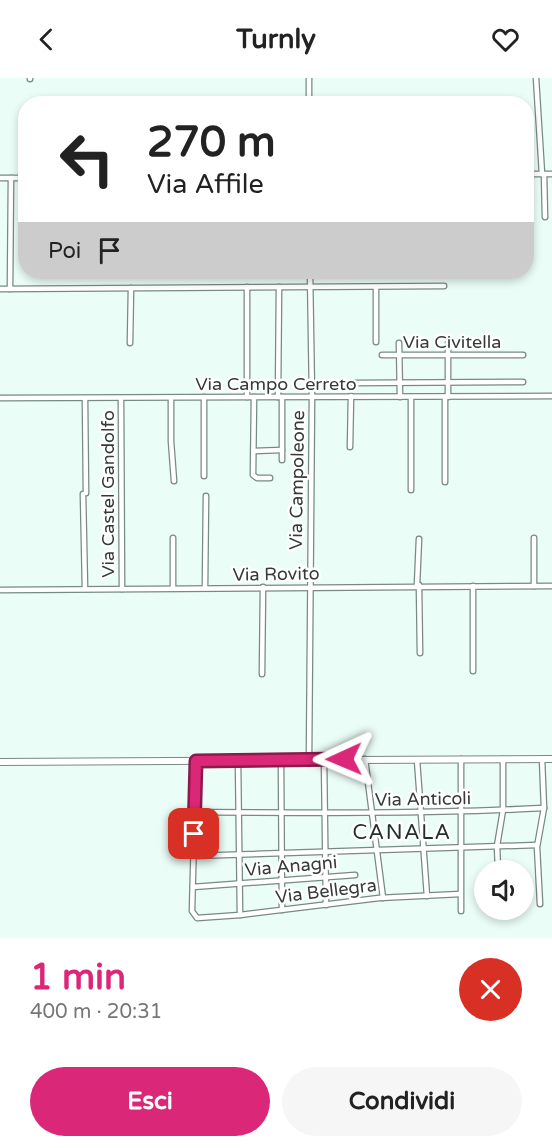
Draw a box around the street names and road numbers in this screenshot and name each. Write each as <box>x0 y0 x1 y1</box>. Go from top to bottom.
street label: Via Civitella <box>403 331 501 353</box>
street label: Via Campo Cerreto <box>195 373 357 395</box>
street label: Via Castel Gandolfo <box>97 410 119 578</box>
street label: Via Campoleone <box>285 410 309 550</box>
street label: Via Rovito <box>232 562 320 586</box>
street label: Via Anticoli <box>375 787 471 811</box>
street label: Via Anagni <box>244 851 338 881</box>
street label: Via Bellegra <box>274 874 378 908</box>

